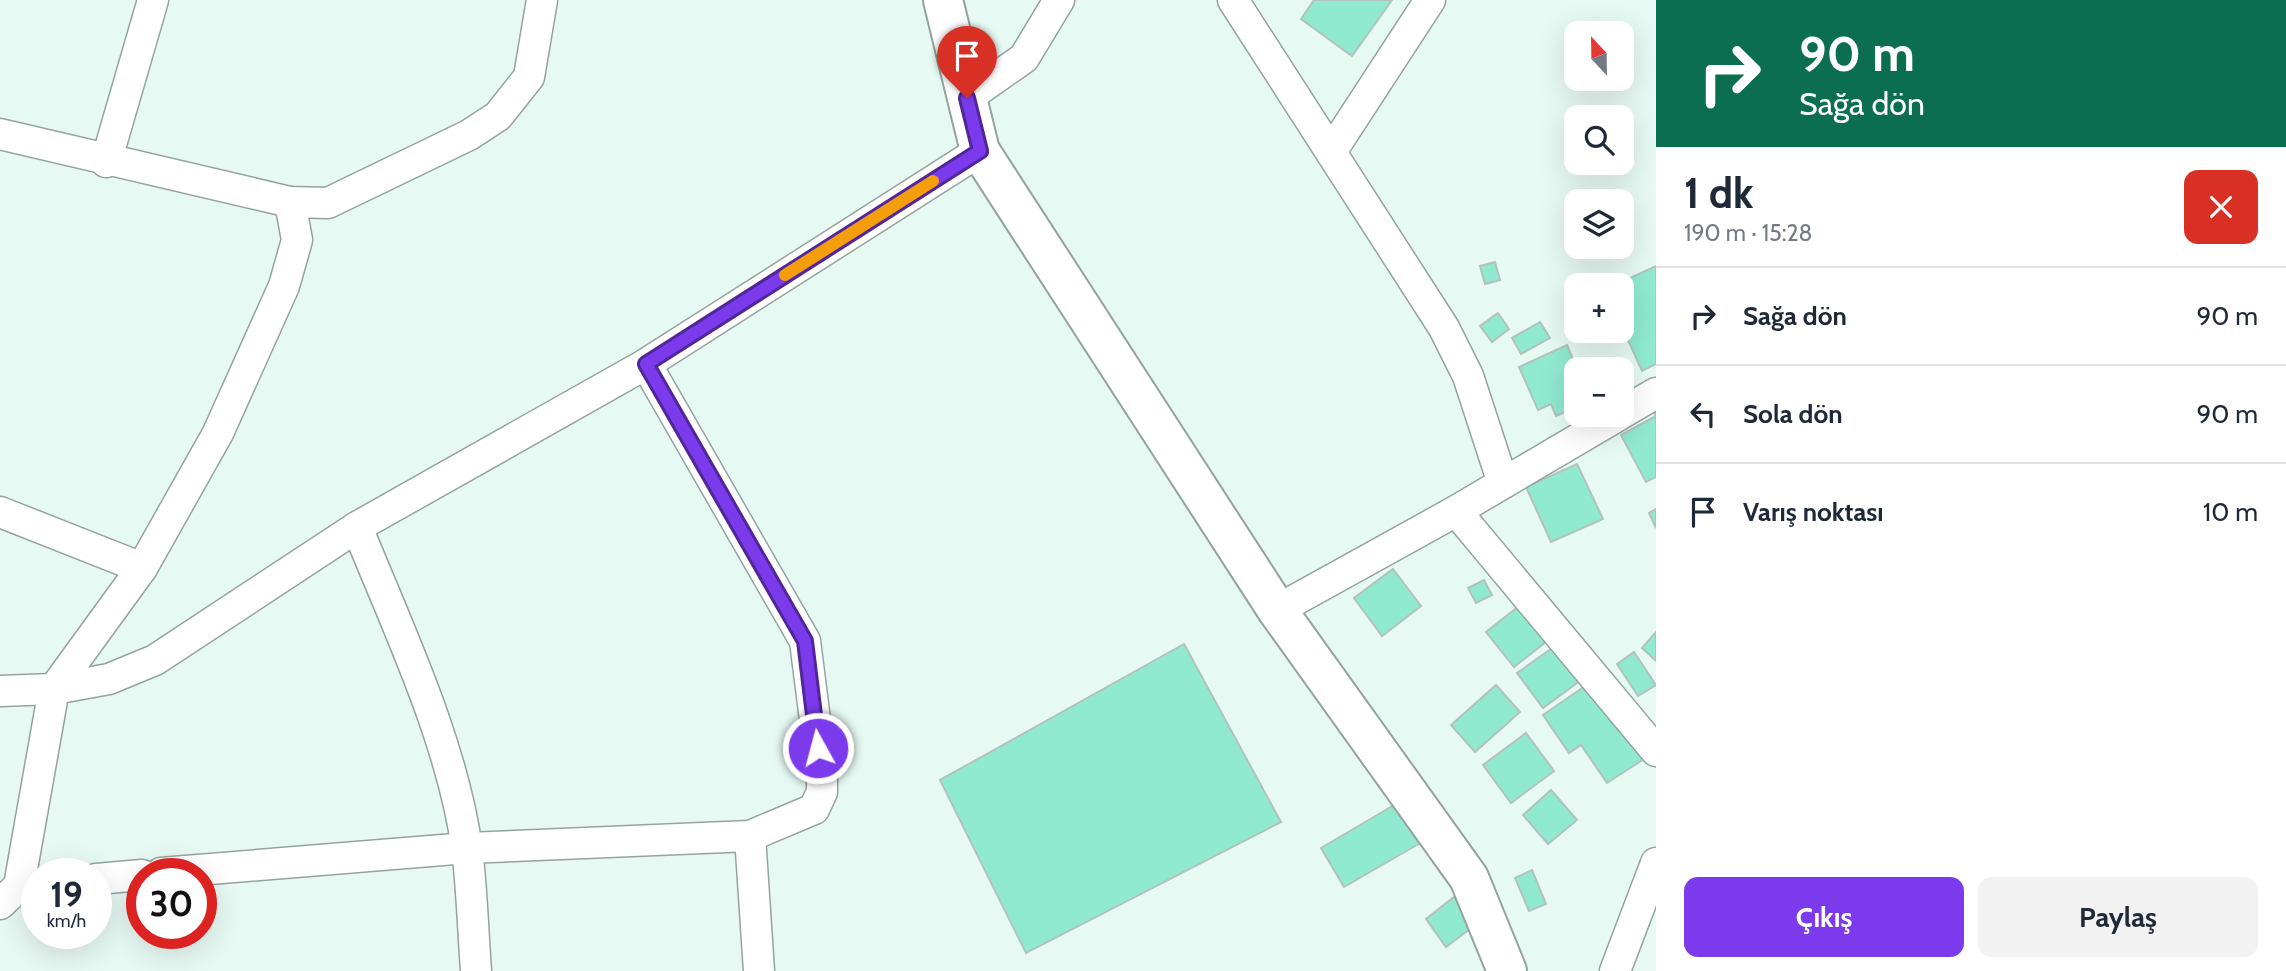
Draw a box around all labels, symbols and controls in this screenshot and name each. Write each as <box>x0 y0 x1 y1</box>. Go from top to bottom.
north arrow <box>1564 21 1634 91</box>
map controls <box>1564 21 1634 427</box>
text: 90 m <box>1799 24 1915 83</box>
pin <box>937 26 997 98</box>
icon: right <box>1684 28 1775 119</box>
icon: arrive <box>948 37 986 75</box>
text: Sağa dön <box>1799 84 1925 123</box>
button: search <box>1564 105 1634 175</box>
text: 1 dk <box>1684 167 1753 219</box>
button: close <box>2184 170 2258 244</box>
button: layers <box>1564 189 1634 259</box>
text: 190 m · 15:28 <box>1684 219 1813 247</box>
button: + <box>1564 273 1634 343</box>
icon: right <box>1684 297 1722 335</box>
text: Sağa dön <box>1743 300 1847 332</box>
text: 90 m <box>2196 300 2258 332</box>
button: − <box>1564 357 1634 427</box>
icon: left <box>1684 395 1722 433</box>
text: Sola dön <box>1743 398 1843 430</box>
text: 90 m <box>2196 398 2258 430</box>
icon: arrive <box>1684 493 1722 531</box>
text: Varış noktası <box>1743 496 1884 528</box>
text: 10 m <box>2203 496 2258 528</box>
position arrow <box>781 711 855 785</box>
speed limit sign: 30 <box>126 858 217 949</box>
text: 19 <box>50 873 83 916</box>
button: Çıkış <box>1684 877 1964 957</box>
button: Paylaş <box>1978 877 2258 957</box>
text: km/h <box>47 910 86 932</box>

